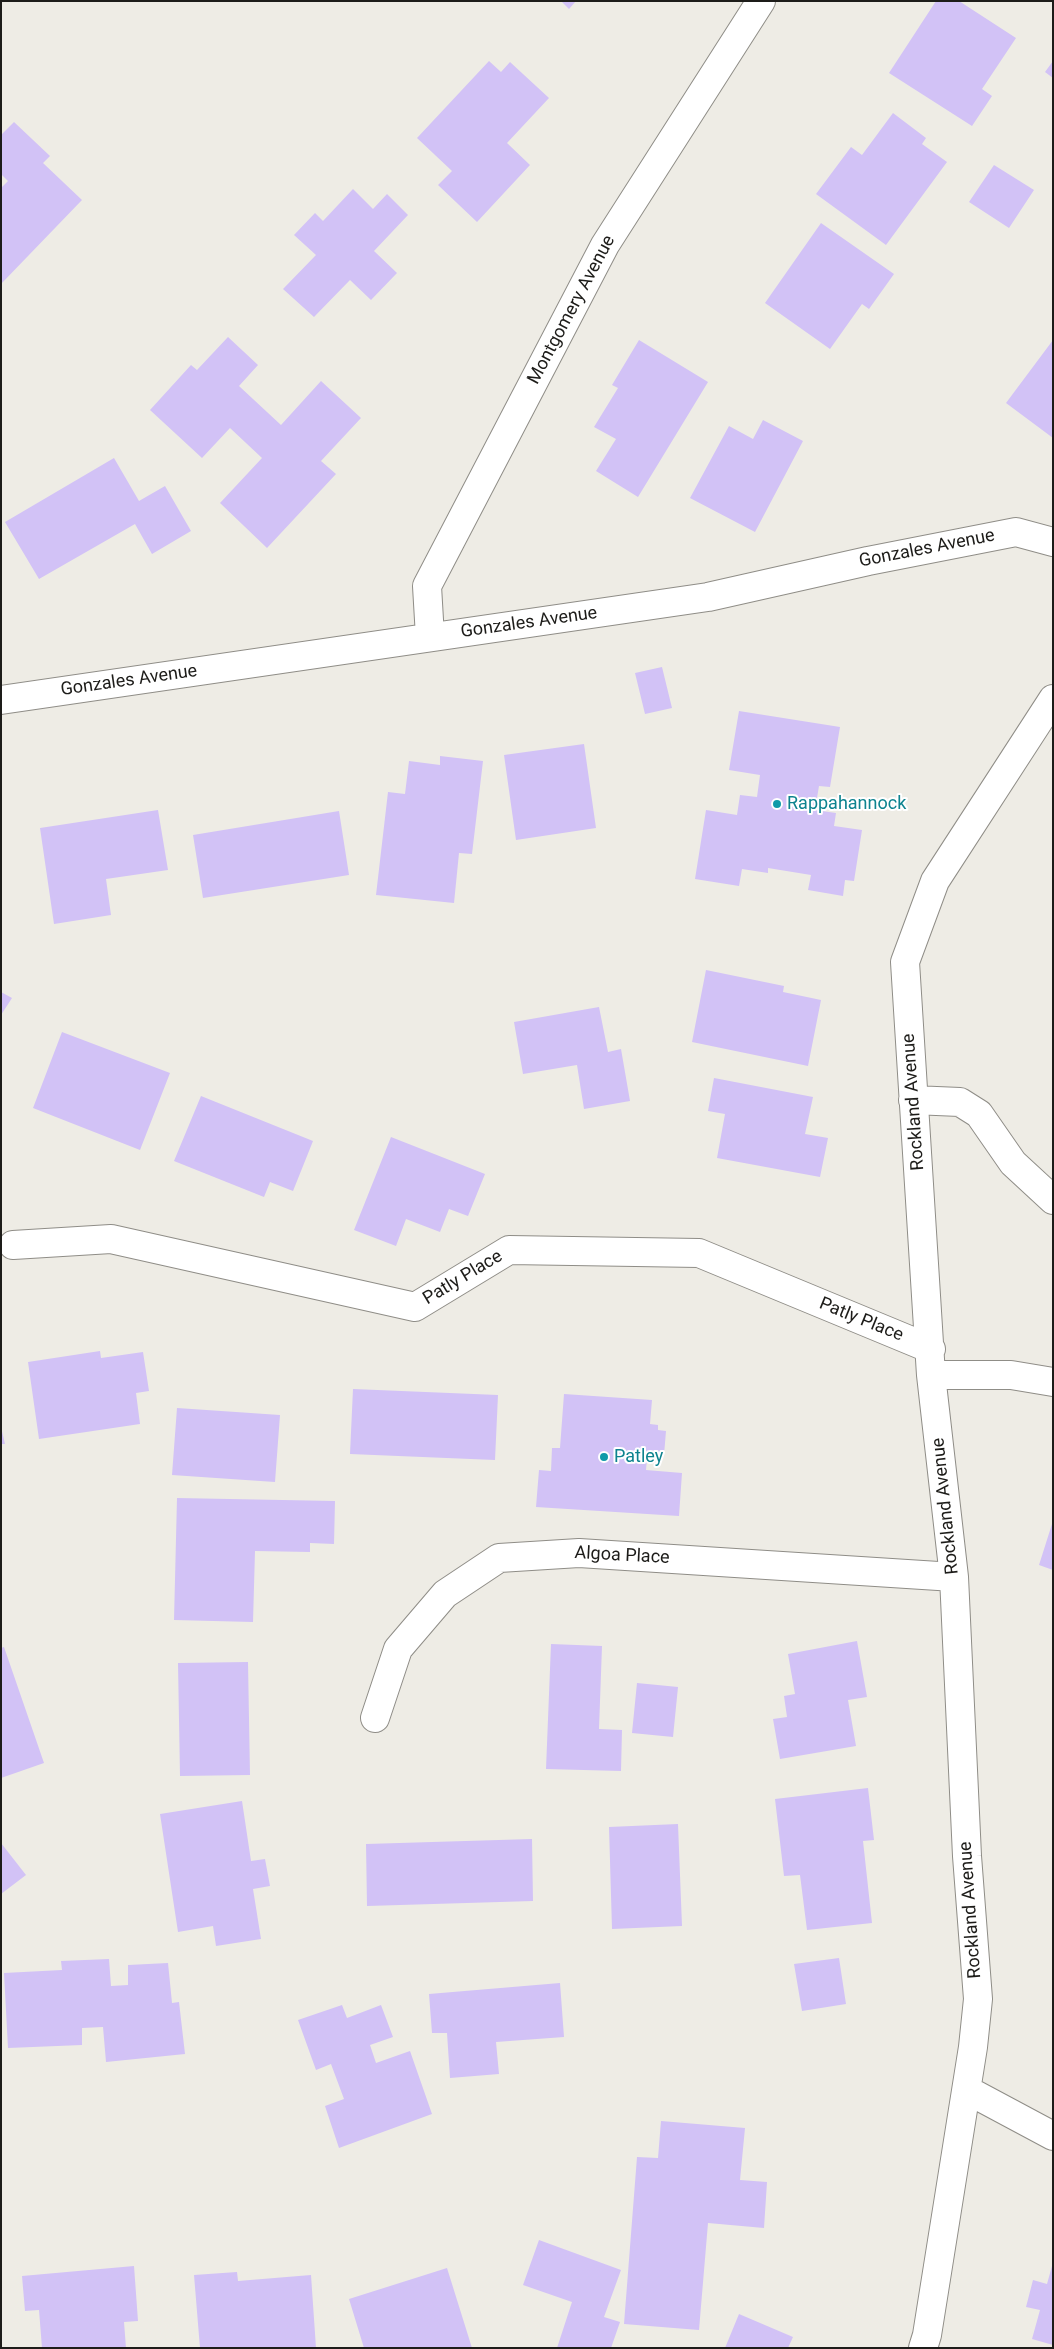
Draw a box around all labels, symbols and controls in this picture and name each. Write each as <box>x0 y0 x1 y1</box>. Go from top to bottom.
street label: Montgomery Avenue <box>524 232 620 388</box>
street label: Gonzales Avenue <box>857 525 997 573</box>
street label: Gonzales Avenue <box>459 603 599 643</box>
street label: Gonzales Avenue <box>59 661 199 701</box>
place label: Rappahannock <box>787 793 906 815</box>
marker: Rappahannock <box>771 798 783 810</box>
street label: Rockland Avenue <box>898 1033 930 1171</box>
street label: Patly Place <box>419 1246 507 1310</box>
street label: Patly Place <box>816 1293 906 1347</box>
street label: Rockland Avenue <box>928 1437 964 1575</box>
place label: Patley <box>614 1446 663 1468</box>
marker: Patley <box>598 1451 610 1463</box>
street label: Algoa Place <box>574 1543 670 1569</box>
street label: Rockland Avenue <box>955 1841 987 1979</box>

